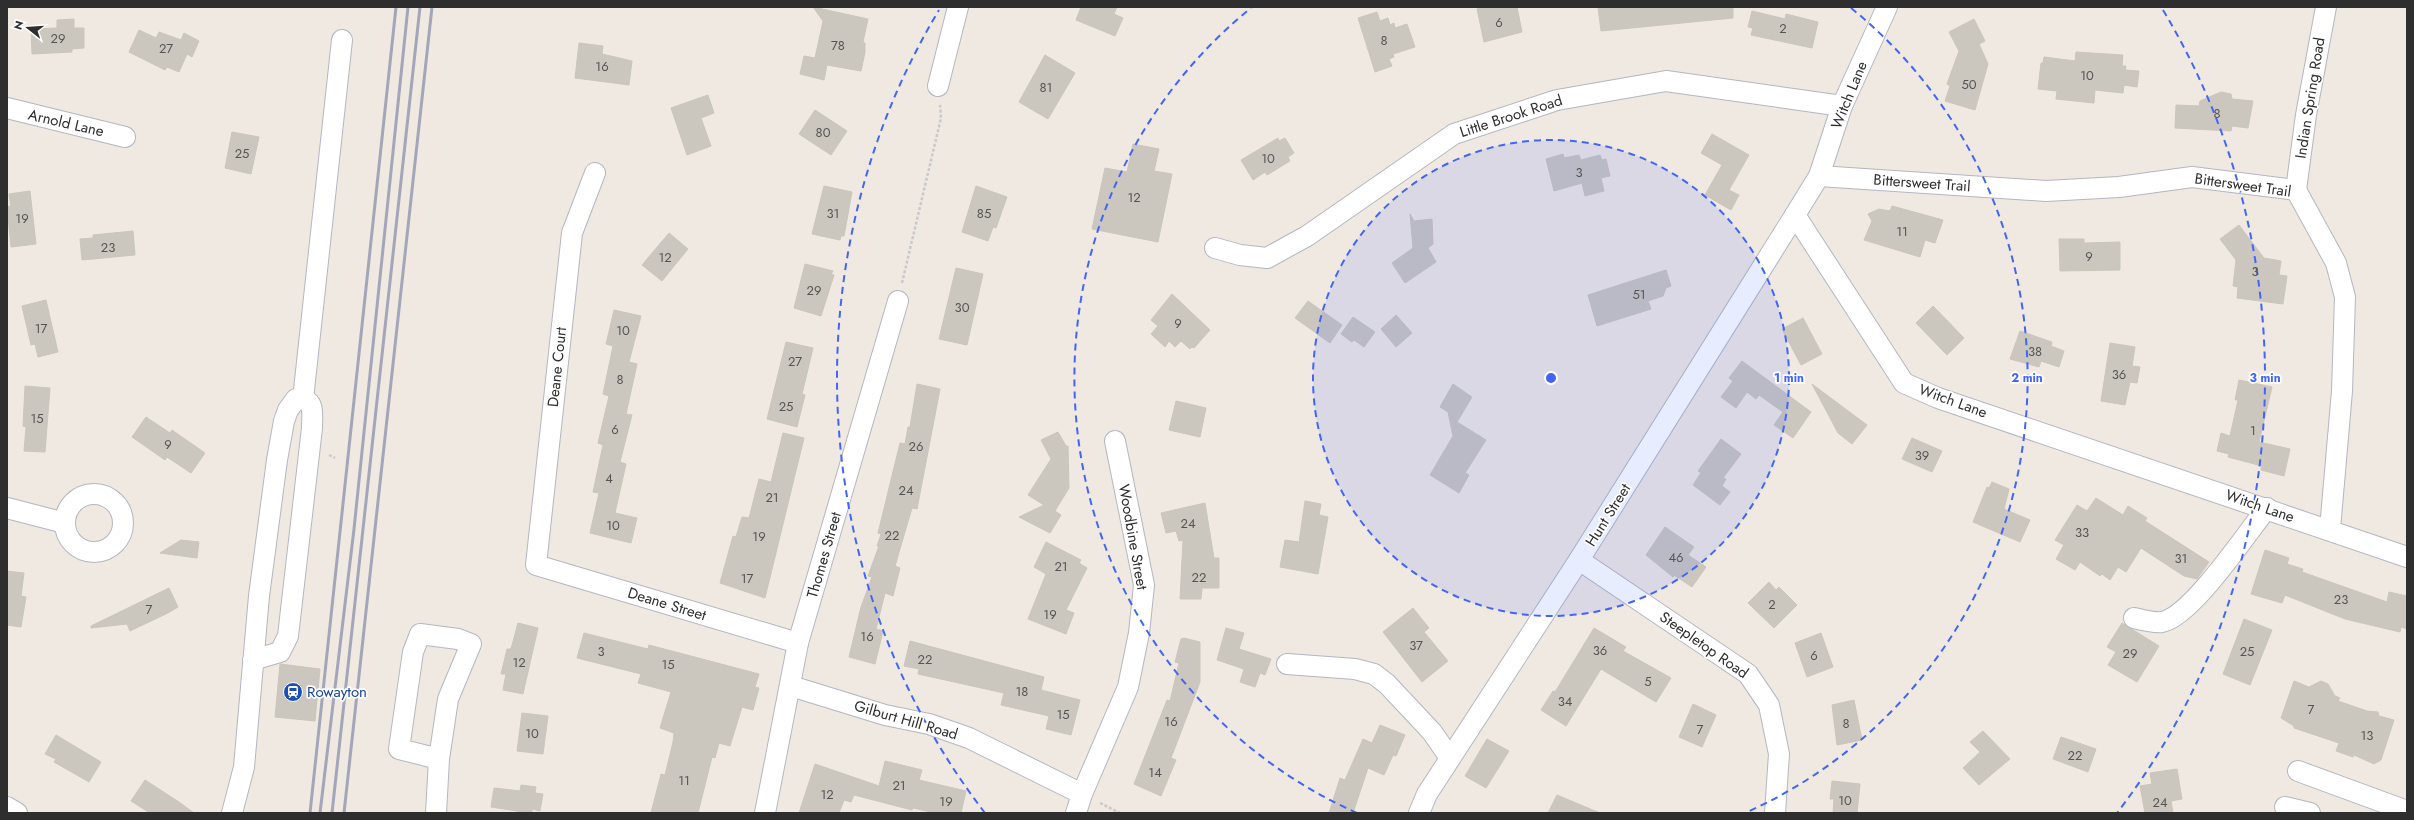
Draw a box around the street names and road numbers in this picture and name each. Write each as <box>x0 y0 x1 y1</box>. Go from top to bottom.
street label: Indian Spring Road <box>2290 36 2330 160</box>
street label: Witch Lane <box>1825 57 1873 132</box>
street label: Little Brook Road <box>1457 89 1565 143</box>
street label: Arnold Lane <box>26 104 106 142</box>
street label: Bittersweet Trail <box>2193 167 2293 203</box>
street label: Bittersweet Trail <box>1873 169 1971 197</box>
street label: Deane Court <box>542 326 572 408</box>
street label: Witch Lane <box>1916 378 1991 424</box>
street label: Hunt Street <box>1580 479 1636 551</box>
street label: Woodbine Street <box>1113 482 1153 592</box>
street label: Witch Lane <box>2223 484 2298 528</box>
street label: Thomes Street <box>801 509 847 601</box>
street label: Deane Street <box>625 582 709 626</box>
street label: Steepletop Road <box>1655 606 1753 684</box>
street label: Gilburt Hill Road <box>852 695 960 745</box>

